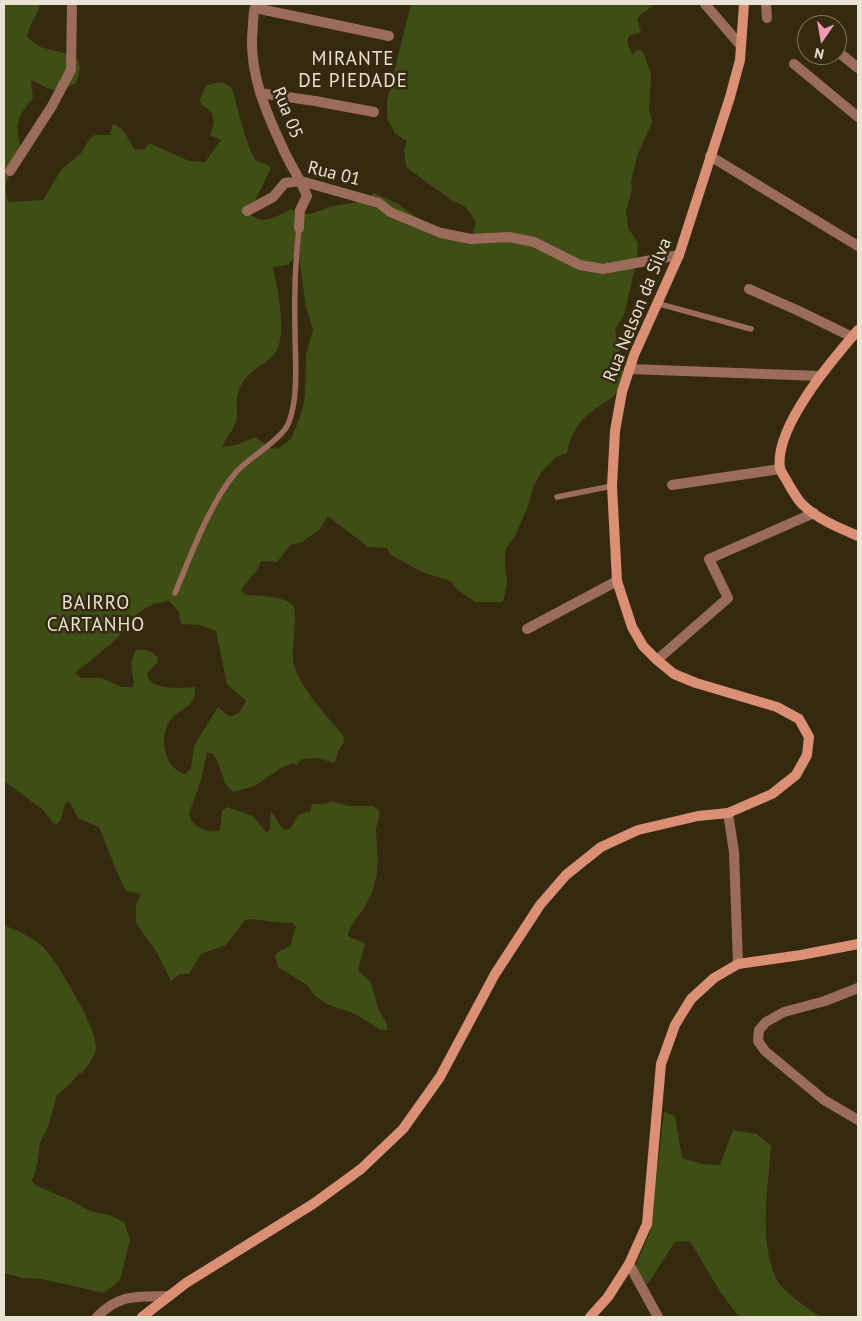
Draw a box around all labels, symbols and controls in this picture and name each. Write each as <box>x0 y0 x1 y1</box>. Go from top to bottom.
north arrow <box>797 15 847 65</box>
text: N <box>813 44 825 63</box>
district label: MIRANTE DE PIEDADE <box>297 49 409 93</box>
street label: Rua 05 <box>267 84 307 142</box>
street label: Rua 01 <box>305 157 363 191</box>
street label: Rua Nelson da Silva <box>599 235 677 385</box>
district label: BAIRRO CARTANHO <box>46 593 146 637</box>

